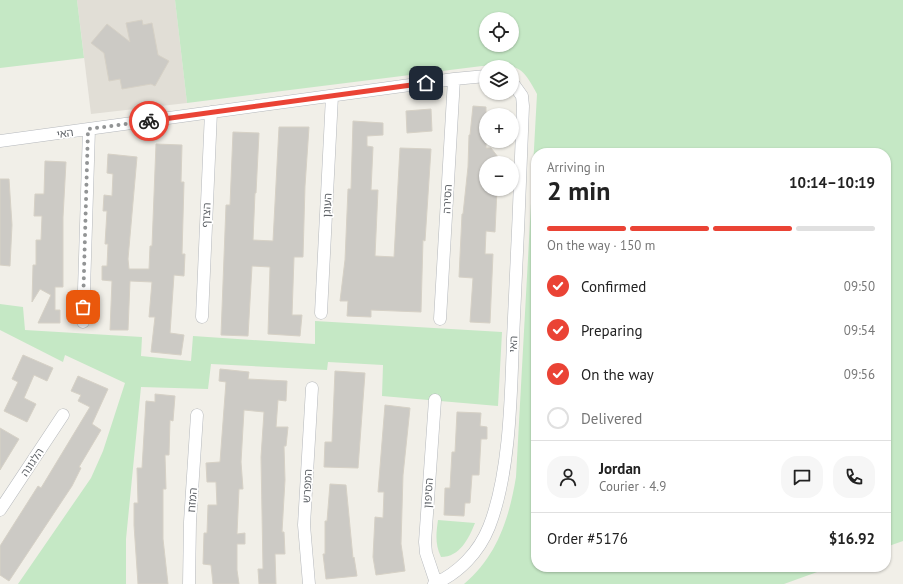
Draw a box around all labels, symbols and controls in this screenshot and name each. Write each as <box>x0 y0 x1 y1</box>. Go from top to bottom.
map controls <box>479 12 519 196</box>
button: locate <box>479 12 519 52</box>
button: layers <box>479 60 519 100</box>
pin <box>409 66 443 100</box>
icon: home <box>415 72 437 94</box>
courier <box>129 101 169 141</box>
button: + <box>479 108 519 148</box>
icon: bike <box>138 110 160 132</box>
street label: האי <box>56 125 74 141</box>
button: − <box>479 156 519 196</box>
text: Arriving in <box>547 159 605 176</box>
text: 10:14–10:19 <box>789 173 875 192</box>
text: 2 min <box>547 174 610 207</box>
street label: הסירה <box>439 184 455 214</box>
street label: העוגן <box>319 192 335 218</box>
street label: הצדף <box>198 202 214 228</box>
text: On the way · 150 m <box>547 237 655 254</box>
icon: check <box>547 275 569 297</box>
text: Confirmed <box>581 277 646 296</box>
text: 09:50 <box>844 278 875 295</box>
pin <box>66 290 100 324</box>
icon: bag <box>72 296 94 318</box>
icon: check <box>547 319 569 341</box>
text: Preparing <box>581 321 643 340</box>
text: 09:54 <box>844 322 875 339</box>
street label: האי <box>506 335 520 353</box>
icon: check <box>547 363 569 385</box>
text: On the way <box>581 365 654 384</box>
text: 09:56 <box>844 366 875 383</box>
text: Delivered <box>581 409 642 428</box>
street label: הלגונה <box>18 445 47 479</box>
button: person <box>547 456 589 498</box>
button: chat <box>781 456 823 498</box>
button: phone <box>833 456 875 498</box>
text: Jordan <box>599 459 641 478</box>
street label: המפרש <box>299 468 315 503</box>
street label: הסיפון <box>420 477 436 509</box>
text: Courier · 4.9 <box>599 478 666 495</box>
street label: המזח <box>184 487 200 513</box>
text: Order #5176 <box>547 529 628 548</box>
text: $16.92 <box>829 529 875 548</box>

